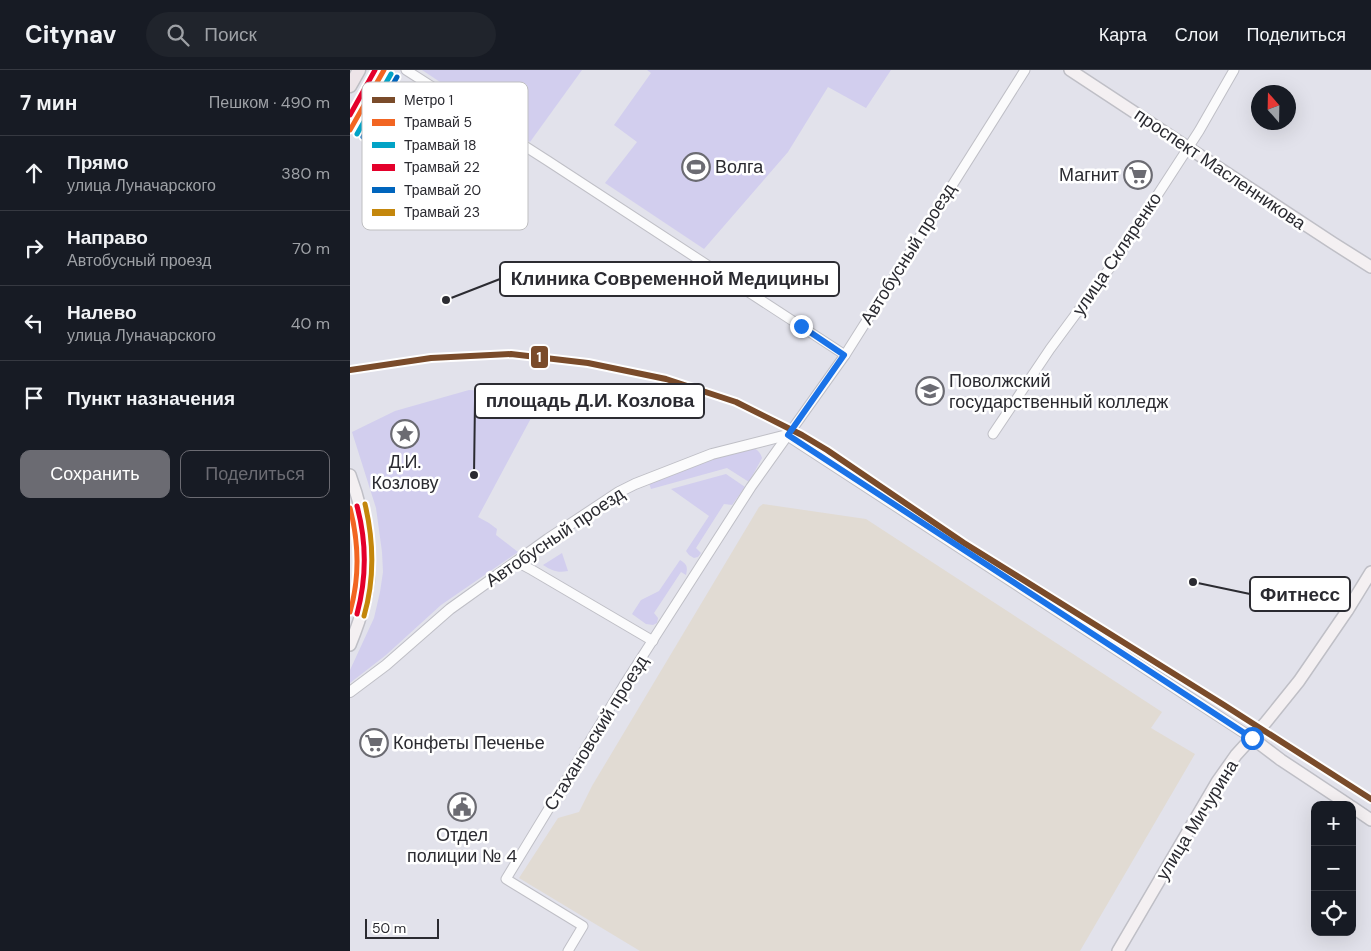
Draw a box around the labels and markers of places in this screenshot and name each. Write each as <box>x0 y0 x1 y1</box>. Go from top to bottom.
sports icon: Волга <box>681 152 711 182</box>
place label: Волга <box>715 155 764 179</box>
supermarket icon: Магнит <box>1123 160 1153 190</box>
place label: Магнит <box>1059 163 1119 187</box>
callout: Клиника Современной Медицины <box>500 262 839 296</box>
place label: Поволжский государственный колледж <box>949 369 1168 414</box>
school or university icon: Поволжский государственный колледж <box>915 376 945 406</box>
callout: площадь Д.И. Козлова <box>475 384 704 418</box>
place icon: Д.И. Козлову <box>390 419 420 449</box>
place label: Д.И. Козлову <box>371 450 439 495</box>
callout: Фитнесс <box>1250 577 1350 611</box>
supermarket icon: Конфеты Печенье <box>359 728 389 758</box>
place label: Конфеты Печенье <box>393 731 545 755</box>
public building icon: Отдел полиции № 4 <box>447 792 477 822</box>
place label: Отдел полиции № 4 <box>407 823 517 868</box>

